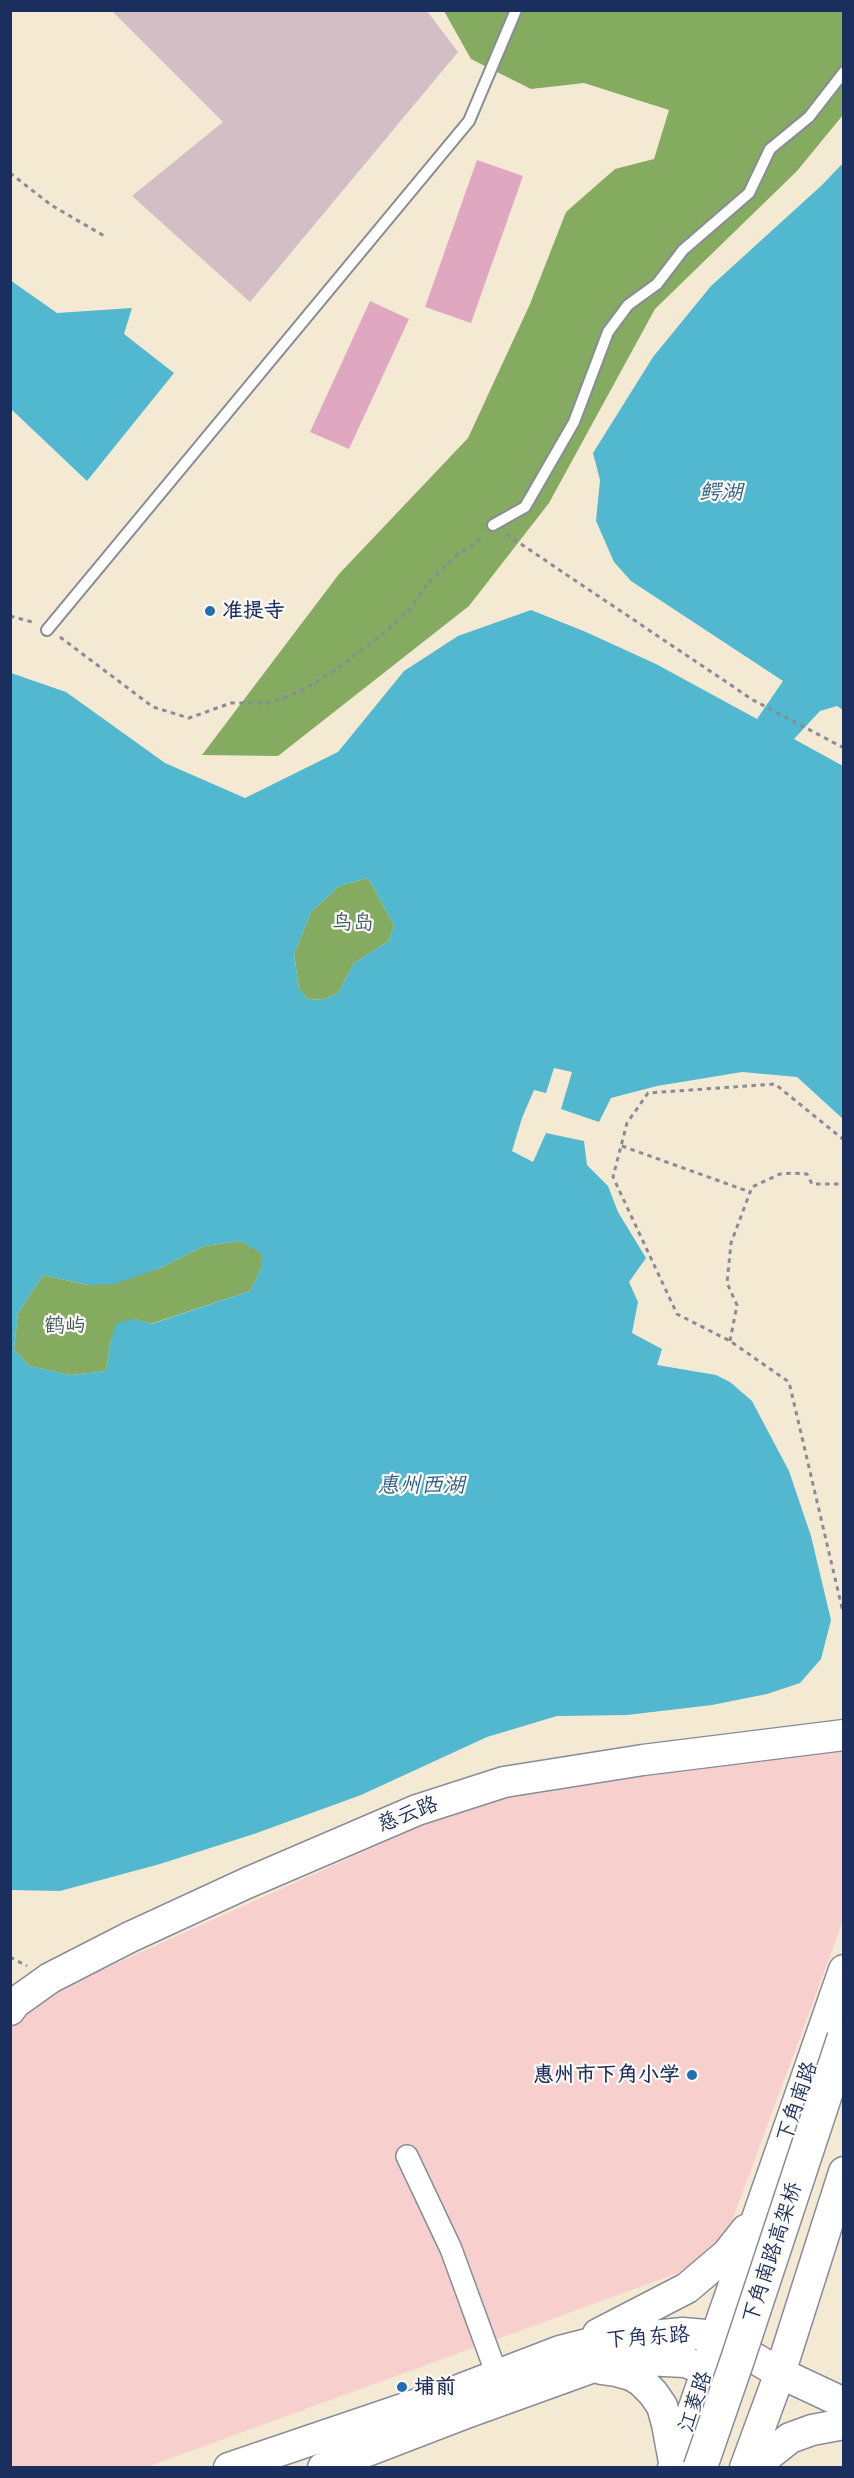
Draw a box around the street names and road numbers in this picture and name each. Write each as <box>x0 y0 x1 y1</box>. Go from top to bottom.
street label: 慈云路 <box>374 1792 442 1838</box>
street label: 下角南路 <box>772 2058 824 2146</box>
street label: 下角南路高架桥 <box>738 2179 808 2327</box>
street label: 下角东路 <box>605 2323 691 2353</box>
street label: 江菱路 <box>674 2368 718 2436</box>

